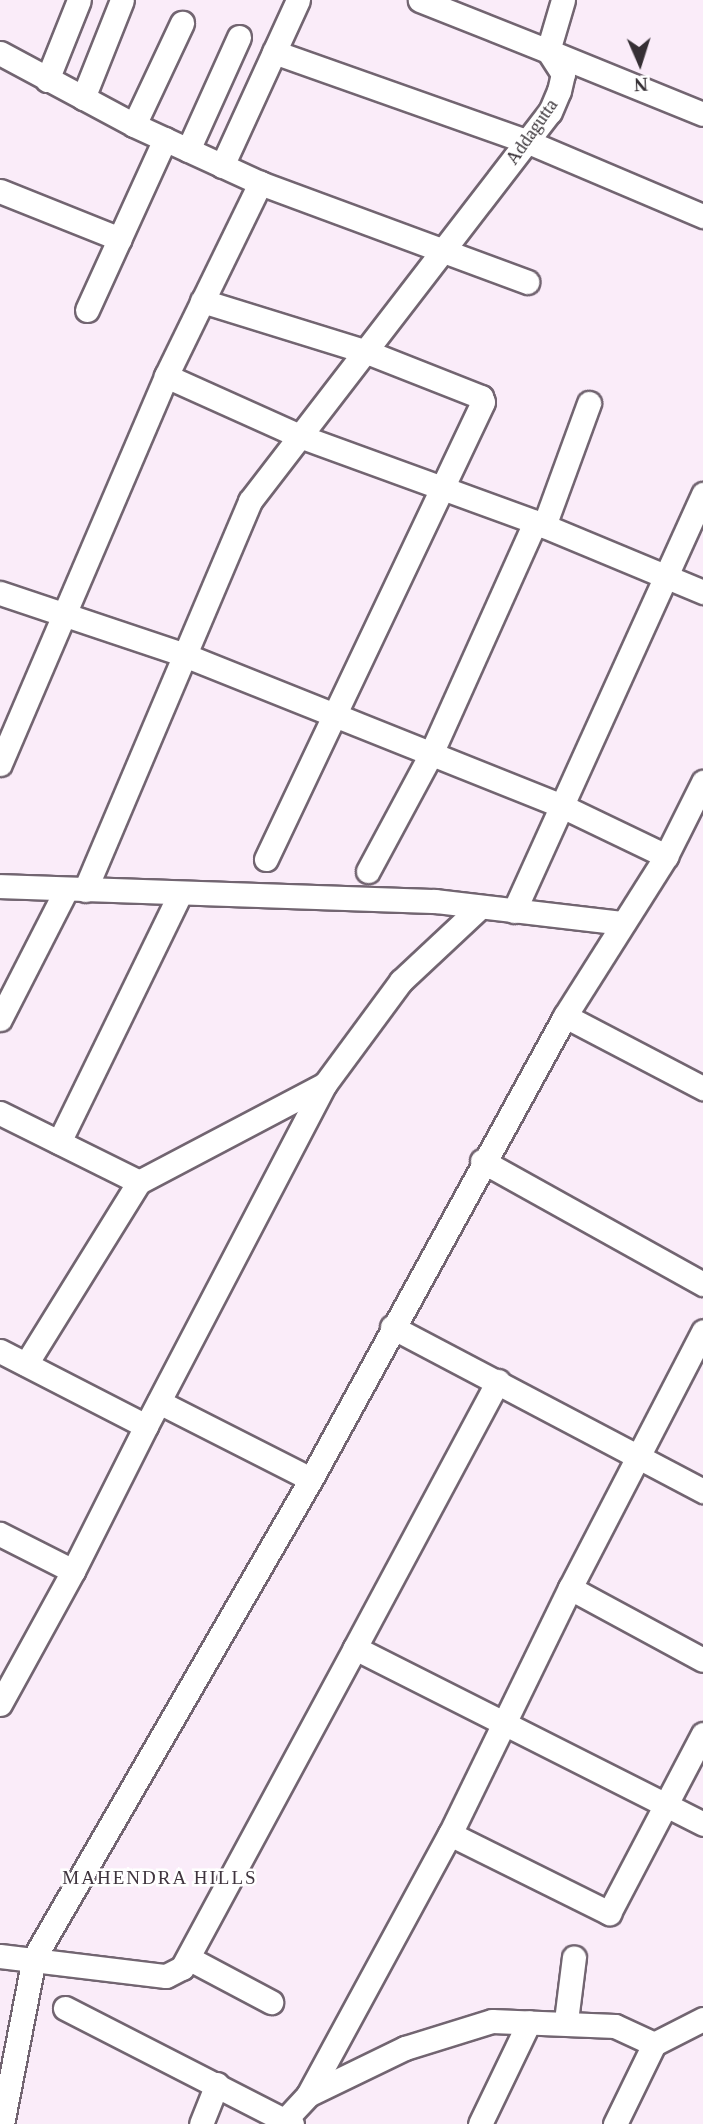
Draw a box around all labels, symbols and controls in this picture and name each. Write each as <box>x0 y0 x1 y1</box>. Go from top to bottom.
north arrow <box>605 28 675 98</box>
text: N <box>634 74 649 95</box>
street label: Addagutta <box>502 95 562 169</box>
district label: MAHENDRA HILLS <box>64 1867 256 1889</box>

